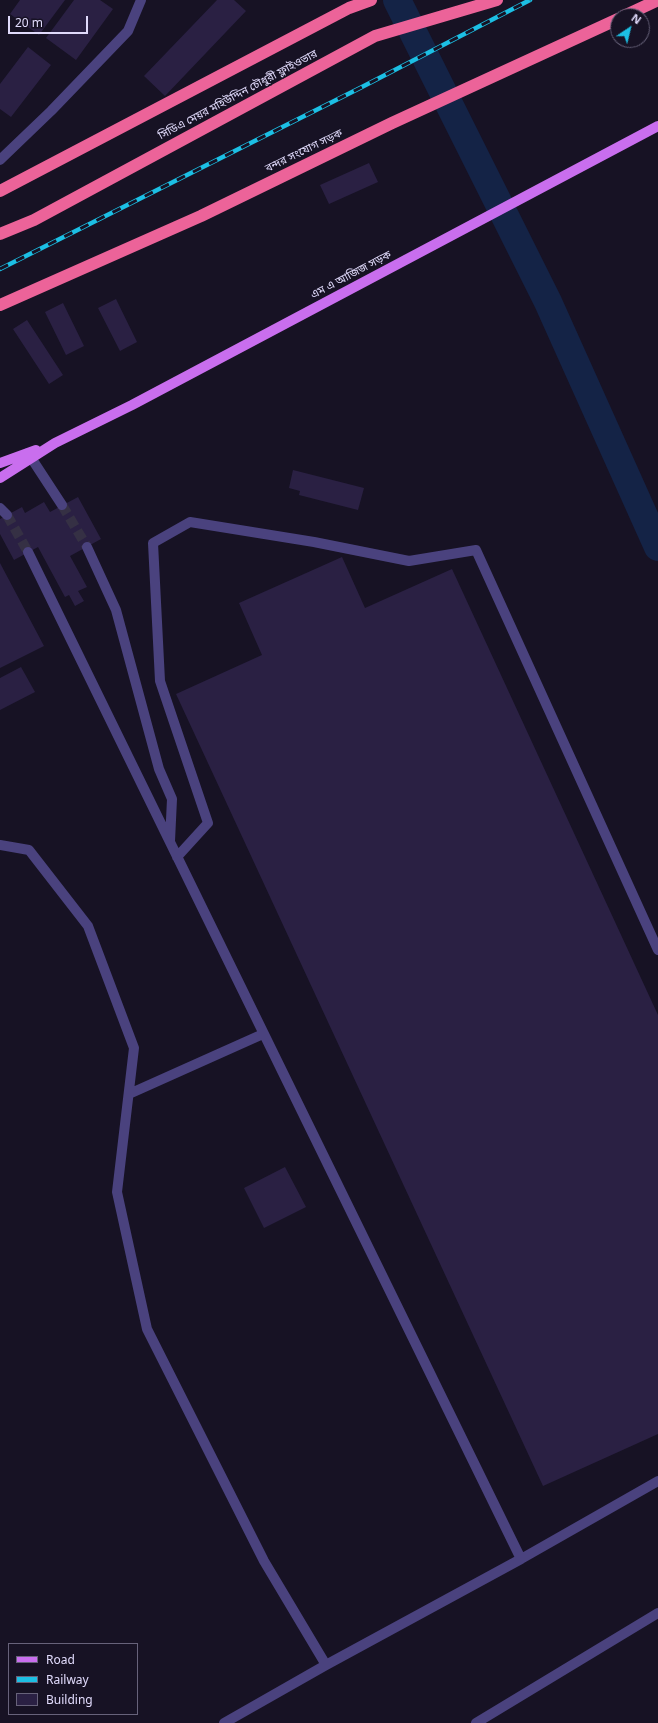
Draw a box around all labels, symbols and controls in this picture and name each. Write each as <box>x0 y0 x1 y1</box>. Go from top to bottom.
scale bar <box>10 8 90 34</box>
north arrow <box>610 8 650 48</box>
text: N <box>629 10 645 27</box>
text: 20 m <box>15 14 43 31</box>
street label: সিডিএ মেয়র মহিউদ্দিন চৌধুরী ফ্লাইওভার <box>156 47 320 143</box>
street label: বন্দর সংযোগ সড়ক <box>263 127 345 175</box>
street label: এম এ আজিজ সড়ক <box>308 248 394 302</box>
legend <box>8 1643 138 1715</box>
text: Road <box>46 1651 75 1668</box>
text: Railway <box>46 1671 89 1688</box>
text: Building <box>46 1691 93 1708</box>

